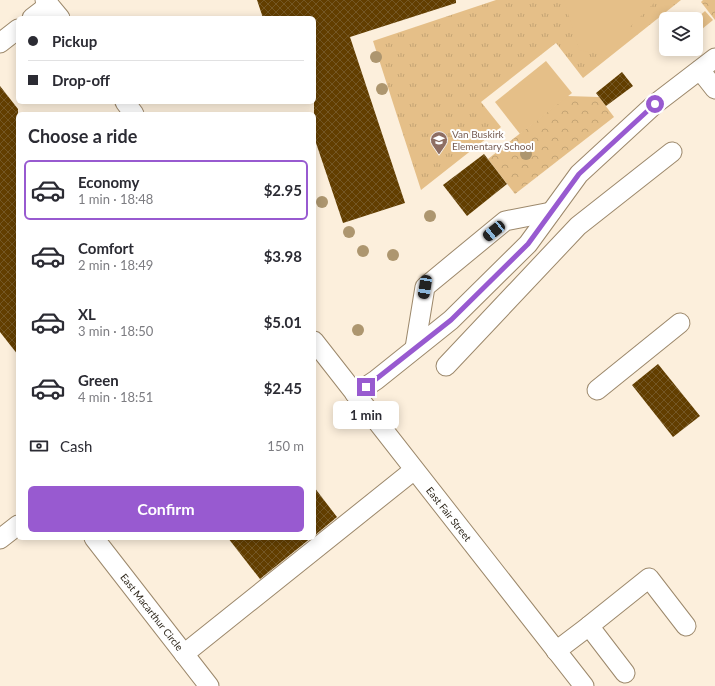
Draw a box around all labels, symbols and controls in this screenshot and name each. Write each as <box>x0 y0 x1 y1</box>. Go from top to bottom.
map controls <box>659 12 703 56</box>
button: layers <box>659 12 703 56</box>
text: Pickup <box>52 32 97 50</box>
text: Drop-off <box>52 71 110 89</box>
route start <box>646 95 664 113</box>
text: Choose a ride <box>28 125 137 147</box>
place label: Van Buskirk Elementary School <box>452 128 534 152</box>
school or university icon: Van Buskirk Elementary School <box>429 130 449 155</box>
icon: car <box>30 172 66 208</box>
text: Economy <box>78 173 139 191</box>
text: $2.95 <box>264 181 302 199</box>
text: 1 min · 18:48 <box>78 191 153 207</box>
car <box>481 219 507 243</box>
icon: car <box>30 238 66 274</box>
text: Comfort <box>78 239 134 257</box>
text: $3.98 <box>264 247 302 265</box>
text: 2 min · 18:49 <box>78 257 153 273</box>
car <box>417 274 433 300</box>
icon: car <box>30 304 66 340</box>
text: XL <box>78 305 96 323</box>
text: $5.01 <box>264 313 302 331</box>
text: 3 min · 18:50 <box>78 323 153 339</box>
icon: car <box>30 370 66 406</box>
text: Green <box>78 371 119 389</box>
route end <box>357 378 375 396</box>
text: $2.45 <box>264 379 302 397</box>
text: 4 min · 18:51 <box>78 389 153 405</box>
callout: 1 min <box>333 401 399 429</box>
text: 1 min <box>350 407 382 423</box>
icon: cash <box>28 435 50 457</box>
text: Cash <box>60 437 92 455</box>
text: 150 m <box>267 438 304 454</box>
street label: East Fair Street <box>424 484 474 544</box>
button: Confirm <box>28 486 304 532</box>
street label: East Macarthur Circle <box>118 571 186 653</box>

